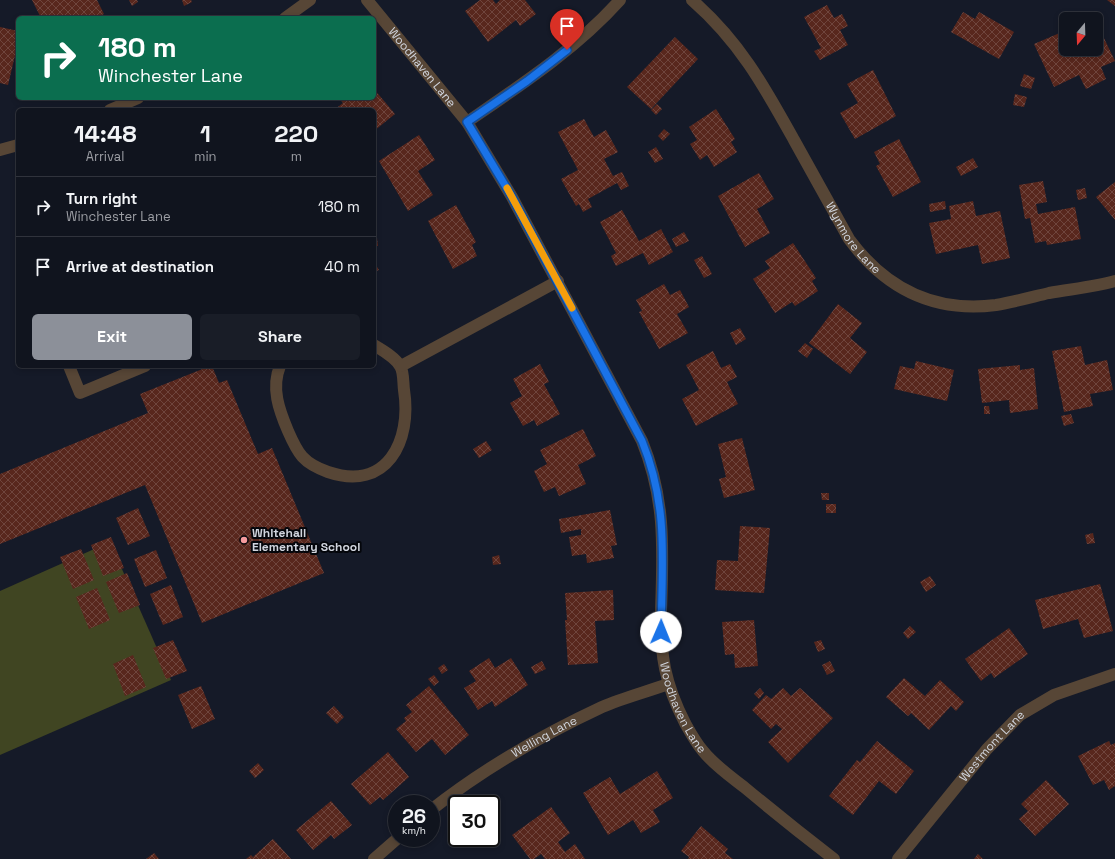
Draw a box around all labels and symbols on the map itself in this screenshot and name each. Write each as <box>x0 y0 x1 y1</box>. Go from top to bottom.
pin <box>550 9 584 50</box>
north arrow <box>1059 12 1103 56</box>
street label: Woodhaven Lane <box>385 24 460 110</box>
street label: Wynmore Lane <box>822 199 884 278</box>
place label: Whitehall Elementary School <box>252 525 360 555</box>
marker: Whitehall Elementary School <box>239 535 249 545</box>
position arrow <box>640 611 682 653</box>
street label: Woodhaven Lane <box>656 661 710 757</box>
street label: Westmont Lane <box>956 707 1028 785</box>
street label: Welling Lane <box>508 712 580 761</box>
speed limit sign: 30 <box>448 795 500 847</box>

